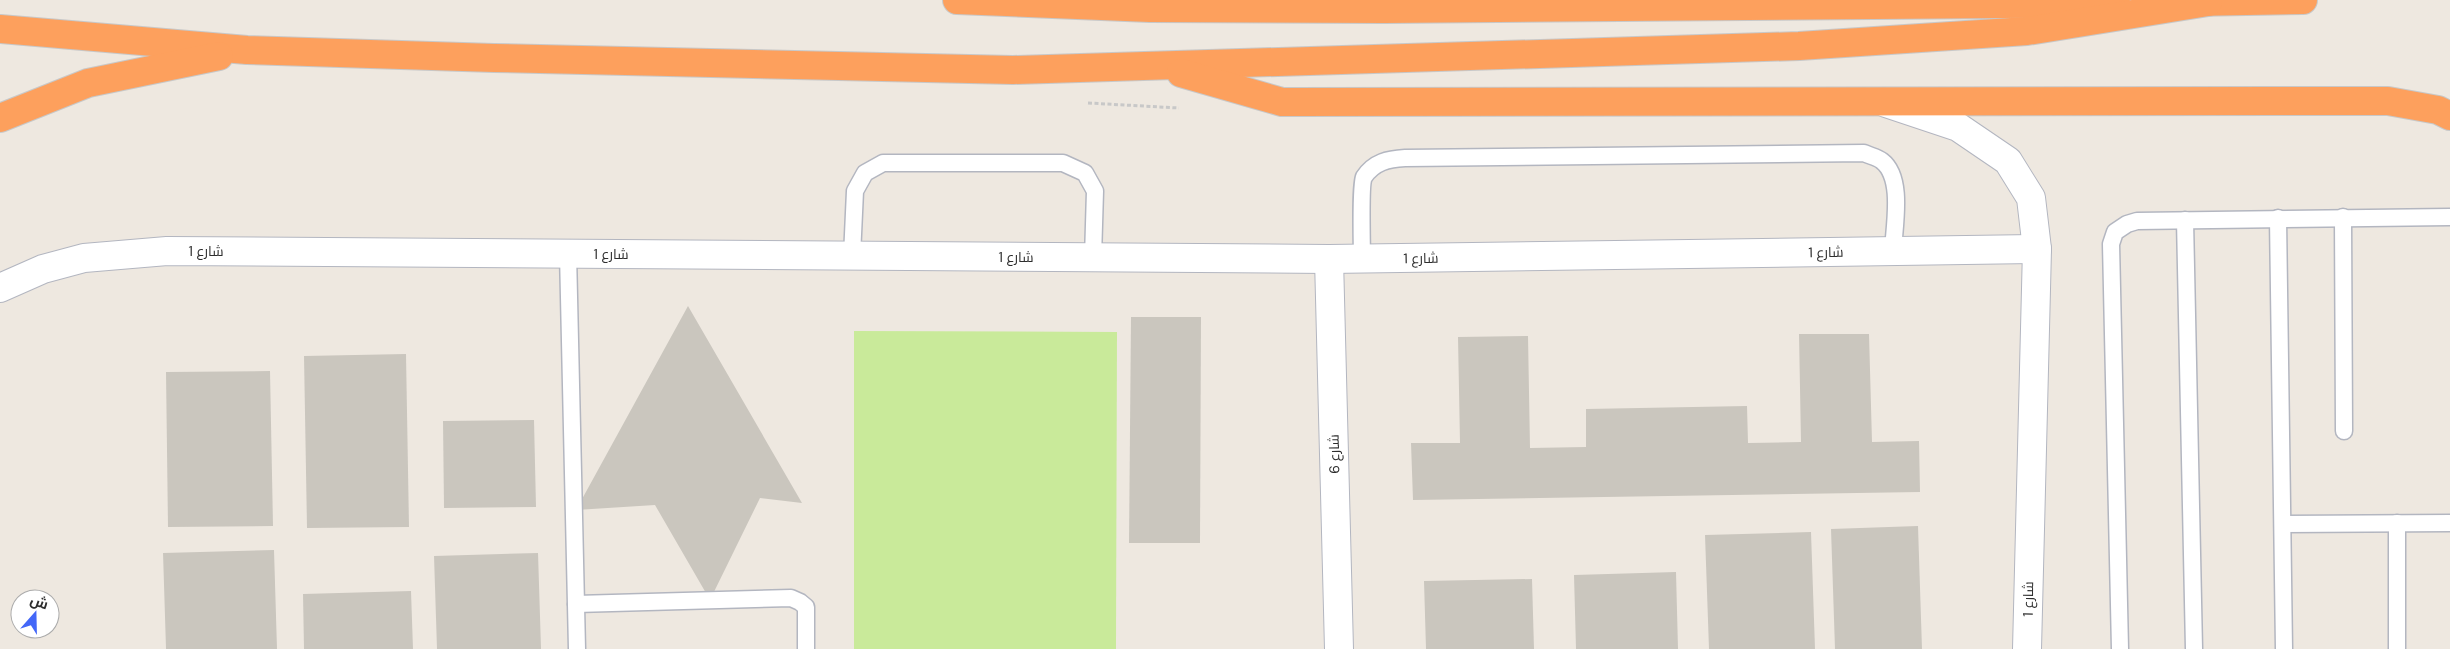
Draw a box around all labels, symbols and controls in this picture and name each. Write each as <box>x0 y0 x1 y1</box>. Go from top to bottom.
street label: شارع 1 <box>188 242 224 260</box>
street label: شارع 1 <box>1808 243 1844 261</box>
street label: شارع 1 <box>593 245 629 263</box>
street label: شارع 1 <box>998 248 1034 266</box>
street label: شارع 1 <box>1403 249 1439 267</box>
street label: شارع 6 <box>1325 434 1343 474</box>
street label: شارع 1 <box>2019 581 2037 617</box>
north arrow <box>10 589 60 639</box>
text: ش <box>28 590 51 613</box>

